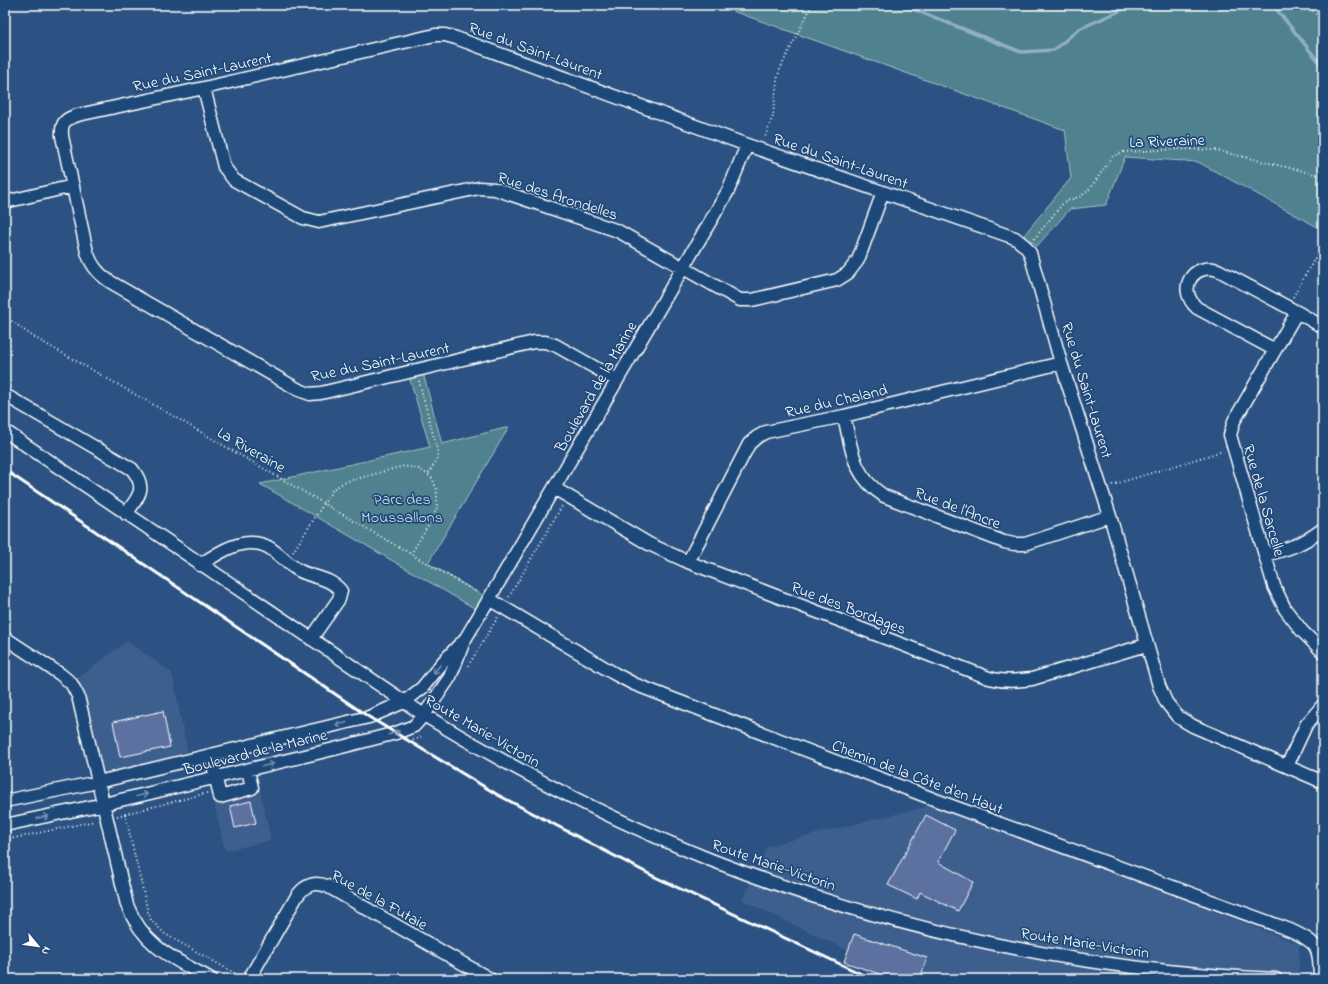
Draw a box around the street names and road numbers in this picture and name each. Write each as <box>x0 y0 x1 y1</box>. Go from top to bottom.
street label: Rue du Saint-Laurent <box>465 16 606 88</box>
street label: Rue du Saint-Laurent <box>131 46 275 99</box>
street label: Rue du Saint-Laurent <box>770 128 912 196</box>
street label: La Riveraine <box>1129 129 1206 155</box>
street label: Rue des Arondelles <box>494 166 621 228</box>
street label: Boulevard de la Marine <box>549 316 644 458</box>
street label: Rue du Saint-Laurent <box>1054 319 1118 462</box>
street label: Rue du Saint-Laurent <box>309 336 453 389</box>
street label: Rue du Chaland <box>783 379 890 425</box>
street label: La Riveraine <box>212 421 290 480</box>
street label: Rue de la Sarcelle <box>1236 442 1291 560</box>
street label: Rue de l'Ancre <box>911 481 1005 537</box>
street label: Rue des Bordages <box>787 576 909 642</box>
street label: Route Marie-Victorin <box>420 689 544 775</box>
street label: Boulevard de la Marine <box>180 723 331 783</box>
street label: Chemin de la Côte d'en Haut <box>828 734 1007 822</box>
street label: Route Marie-Victorin <box>708 833 839 898</box>
street label: Rue de la Futaie <box>326 864 432 938</box>
street label: Route Marie-Victorin <box>1019 922 1151 966</box>

